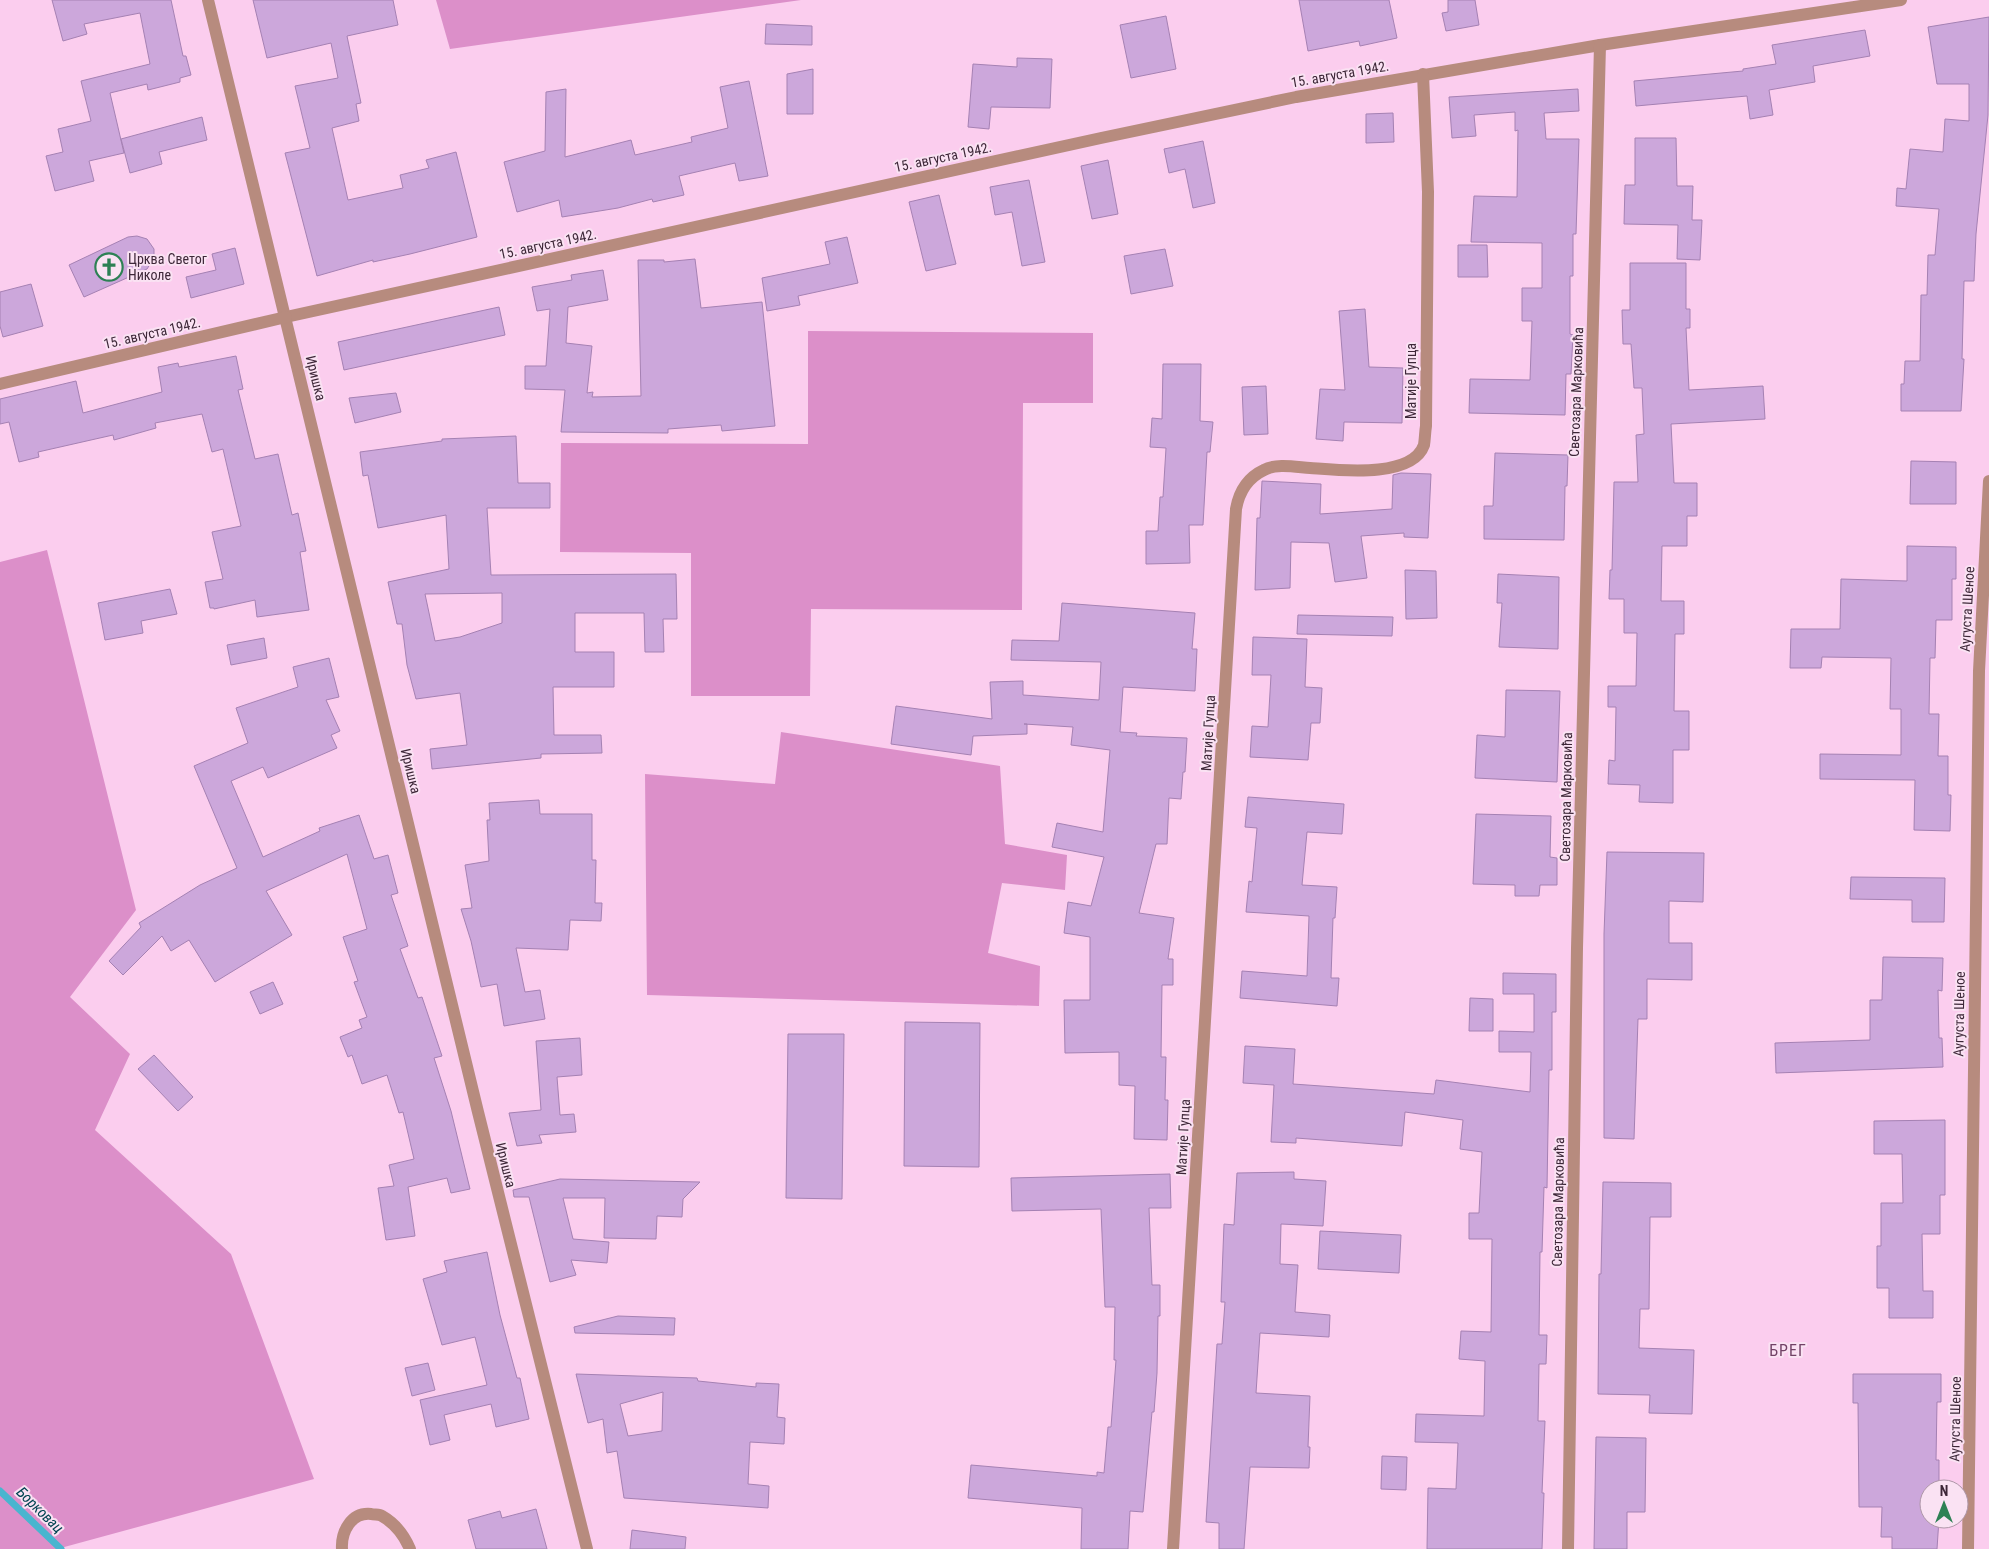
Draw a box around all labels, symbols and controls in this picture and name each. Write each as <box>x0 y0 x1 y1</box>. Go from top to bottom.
street label: 15. августа 1942. <box>1290 58 1390 90</box>
street label: 15. августа 1942. <box>893 139 993 175</box>
street label: 15. августа 1942. <box>498 226 598 262</box>
place label: Црква Светог Николе <box>128 251 207 283</box>
church icon: Црква Светог Николе <box>94 252 124 282</box>
street label: 15. августа 1942. <box>102 314 202 352</box>
street label: Светозара Марковића <box>1566 327 1586 457</box>
street label: Матије Гупца <box>1403 343 1419 419</box>
street label: Иришка <box>303 354 329 402</box>
street label: Аугуста Шеное <box>1957 565 1977 652</box>
street label: Матије Гупца <box>1198 695 1218 771</box>
street label: Светозара Марковића <box>1557 732 1575 862</box>
street label: Иришка <box>398 747 424 795</box>
street label: Аугуста Шеное <box>1950 971 1968 1057</box>
street label: Матије Гупца <box>1173 1099 1193 1175</box>
street label: Светозара Марковића <box>1549 1137 1567 1267</box>
street label: Иришка <box>493 1141 519 1189</box>
district label: БРЕГ <box>1769 1341 1807 1360</box>
street label: Аугуста Шеное <box>1946 1376 1964 1462</box>
north arrow <box>1919 1479 1969 1529</box>
water label: Борковац <box>13 1483 67 1537</box>
text: N <box>1940 1483 1948 1499</box>

